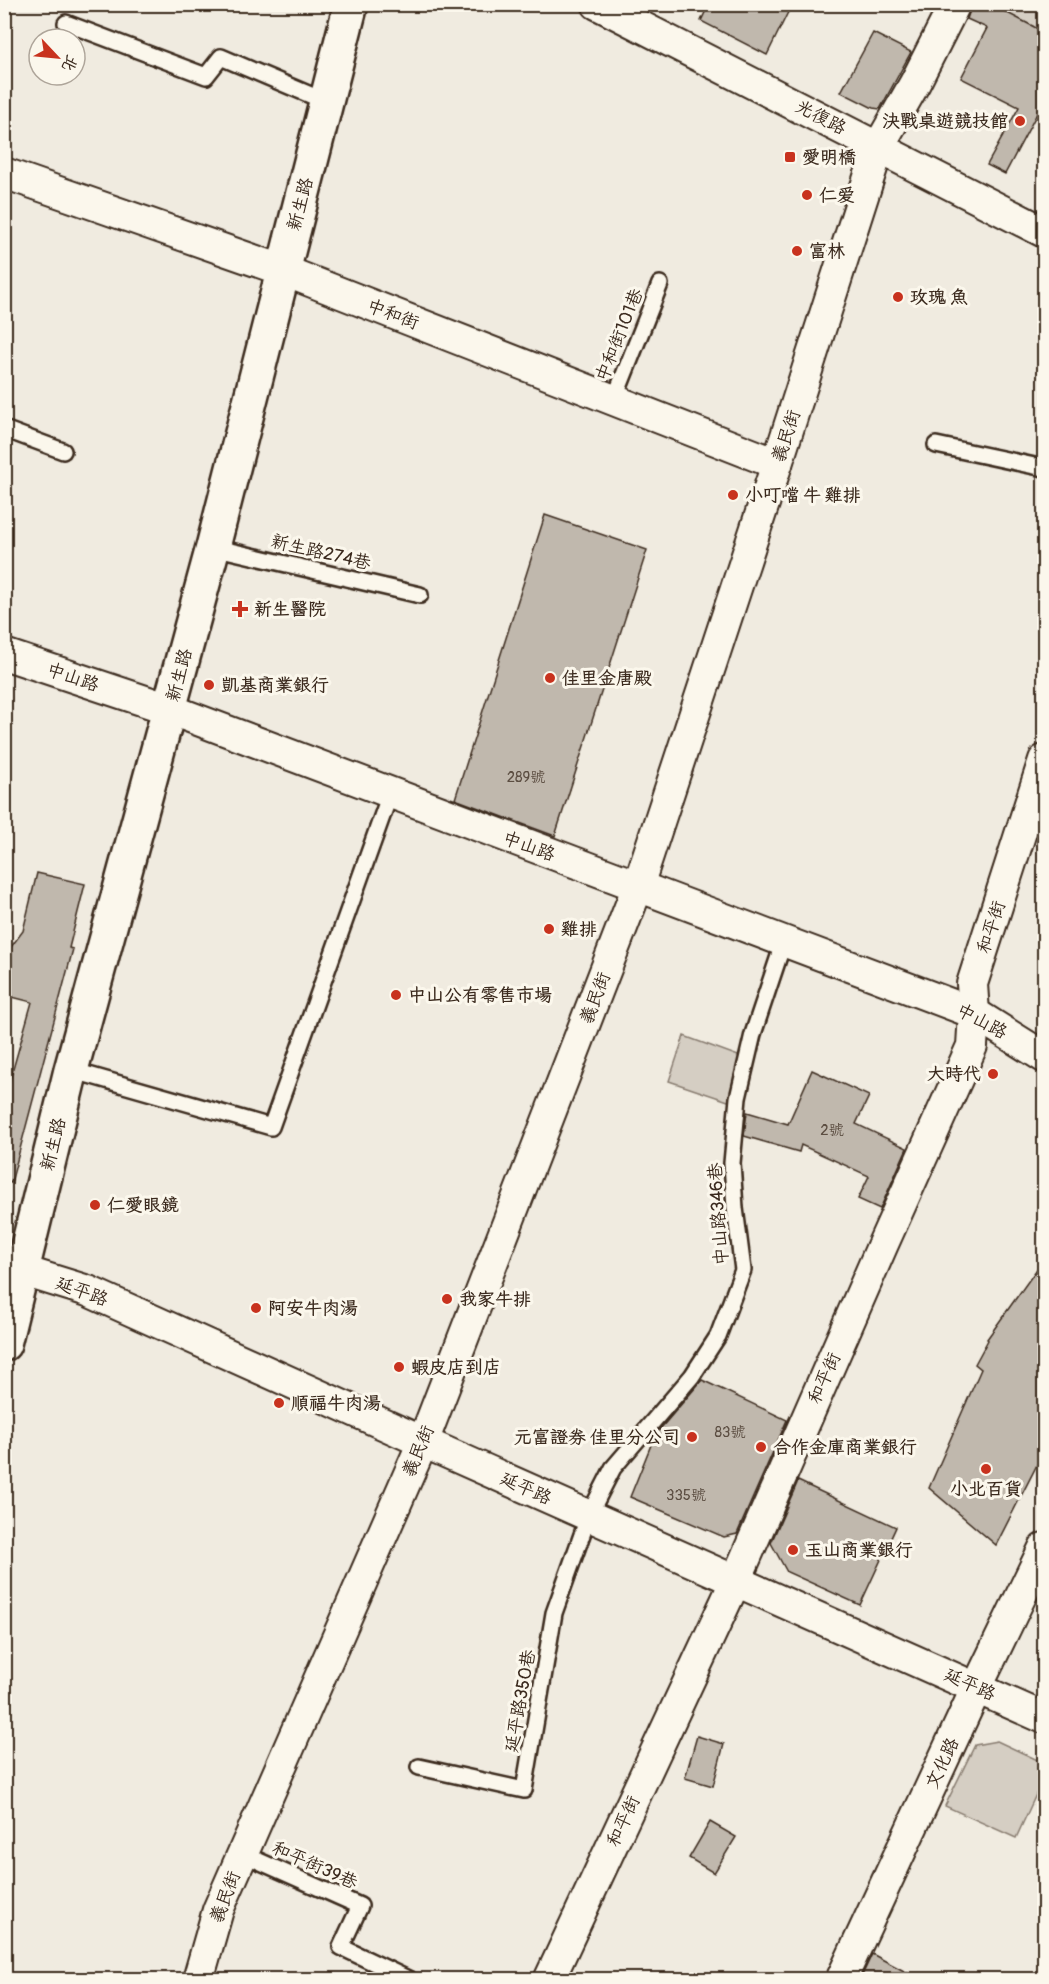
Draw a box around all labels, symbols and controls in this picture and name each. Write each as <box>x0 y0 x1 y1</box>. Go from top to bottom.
north arrow <box>27 27 87 87</box>
text: 北 <box>57 52 82 75</box>
street label: 光復路 <box>791 95 850 140</box>
place label: 決戰桌遊競技館 <box>882 110 1008 133</box>
marker: 決戰桌遊競技館 <box>1013 114 1027 128</box>
place label: 愛明橋 <box>802 146 856 169</box>
marker: 愛明橋 <box>783 150 797 164</box>
street label: 新生路 <box>282 175 319 233</box>
place label: 仁爱 <box>819 184 855 207</box>
marker: 仁爱 <box>800 188 814 202</box>
place label: 富林 <box>809 240 845 263</box>
marker: 富林 <box>790 244 804 258</box>
street label: 中和街101巷 <box>590 285 649 385</box>
place label: 玫瑰 魚 <box>910 286 968 309</box>
marker: 玫瑰 魚 <box>891 290 905 304</box>
street label: 中和街 <box>363 294 422 335</box>
street label: 義民街 <box>767 407 806 465</box>
place label: 小叮噹 牛 雞排 <box>745 484 861 507</box>
marker: 小叮噹 牛 雞排 <box>726 488 740 502</box>
street label: 新生路274巷 <box>269 530 373 575</box>
place label: 新生醫院 <box>254 598 326 621</box>
marker: 新生醫院 <box>231 600 249 618</box>
street label: 新生路 <box>161 646 198 704</box>
street label: 中山路 <box>44 658 102 697</box>
place label: 佳里金唐殿 <box>562 667 652 690</box>
marker: 佳里金唐殿 <box>543 671 557 685</box>
place label: 凱基商業銀行 <box>221 674 329 697</box>
marker: 凱基商業銀行 <box>202 678 216 692</box>
house number: 289號 <box>507 768 545 787</box>
street label: 中山路 <box>500 826 558 867</box>
street label: 和平街 <box>972 898 1011 956</box>
place label: 雞排 <box>561 918 597 941</box>
marker: 雞排 <box>542 922 556 936</box>
street label: 義民街 <box>575 969 616 1028</box>
place label: 中山公有零售市場 <box>408 984 552 1007</box>
marker: 中山公有零售市場 <box>389 988 403 1002</box>
street label: 中山路 <box>953 999 1011 1044</box>
place label: 大時代 <box>927 1063 981 1086</box>
marker: 大時代 <box>986 1067 1000 1081</box>
street label: 新生路 <box>36 1115 71 1173</box>
house number: 2號 <box>820 1121 844 1140</box>
street label: 中山路346巷 <box>703 1162 734 1266</box>
place label: 仁愛眼鏡 <box>107 1194 179 1217</box>
marker: 仁愛眼鏡 <box>88 1198 102 1212</box>
street label: 延平路 <box>53 1271 111 1312</box>
place label: 我家牛排 <box>459 1288 531 1311</box>
marker: 我家牛排 <box>440 1292 454 1306</box>
place label: 阿安牛肉湯 <box>268 1297 358 1320</box>
marker: 阿安牛肉湯 <box>249 1301 263 1315</box>
street label: 和平街 <box>803 1349 846 1408</box>
place label: 蝦皮店到店 <box>411 1356 501 1379</box>
marker: 蝦皮店到店 <box>392 1360 406 1374</box>
place label: 順福牛肉湯 <box>291 1392 381 1415</box>
marker: 順福牛肉湯 <box>272 1396 286 1410</box>
street label: 義民街 <box>397 1422 440 1481</box>
house number: 83號 <box>715 1423 745 1442</box>
place label: 元富證券 佳里分公司 <box>514 1426 680 1449</box>
marker: 元富證券 佳里分公司 <box>685 1430 699 1444</box>
place label: 合作金庫商業銀行 <box>773 1436 917 1459</box>
marker: 合作金庫商業銀行 <box>754 1440 768 1454</box>
marker: 小北百貨 <box>979 1462 993 1476</box>
street label: 延平路 <box>496 1467 555 1510</box>
place label: 小北百貨 <box>950 1478 1022 1501</box>
house number: 335號 <box>666 1486 706 1505</box>
place label: 玉山商業銀行 <box>805 1539 913 1562</box>
marker: 玉山商業銀行 <box>786 1543 800 1557</box>
street label: 延平路350巷 <box>500 1648 541 1754</box>
street label: 延平路 <box>940 1663 999 1706</box>
street label: 文化路 <box>921 1734 964 1793</box>
street label: 和平街 <box>602 1792 645 1851</box>
street label: 和平街39巷 <box>268 1836 361 1895</box>
street label: 義民街 <box>205 1868 246 1927</box>

